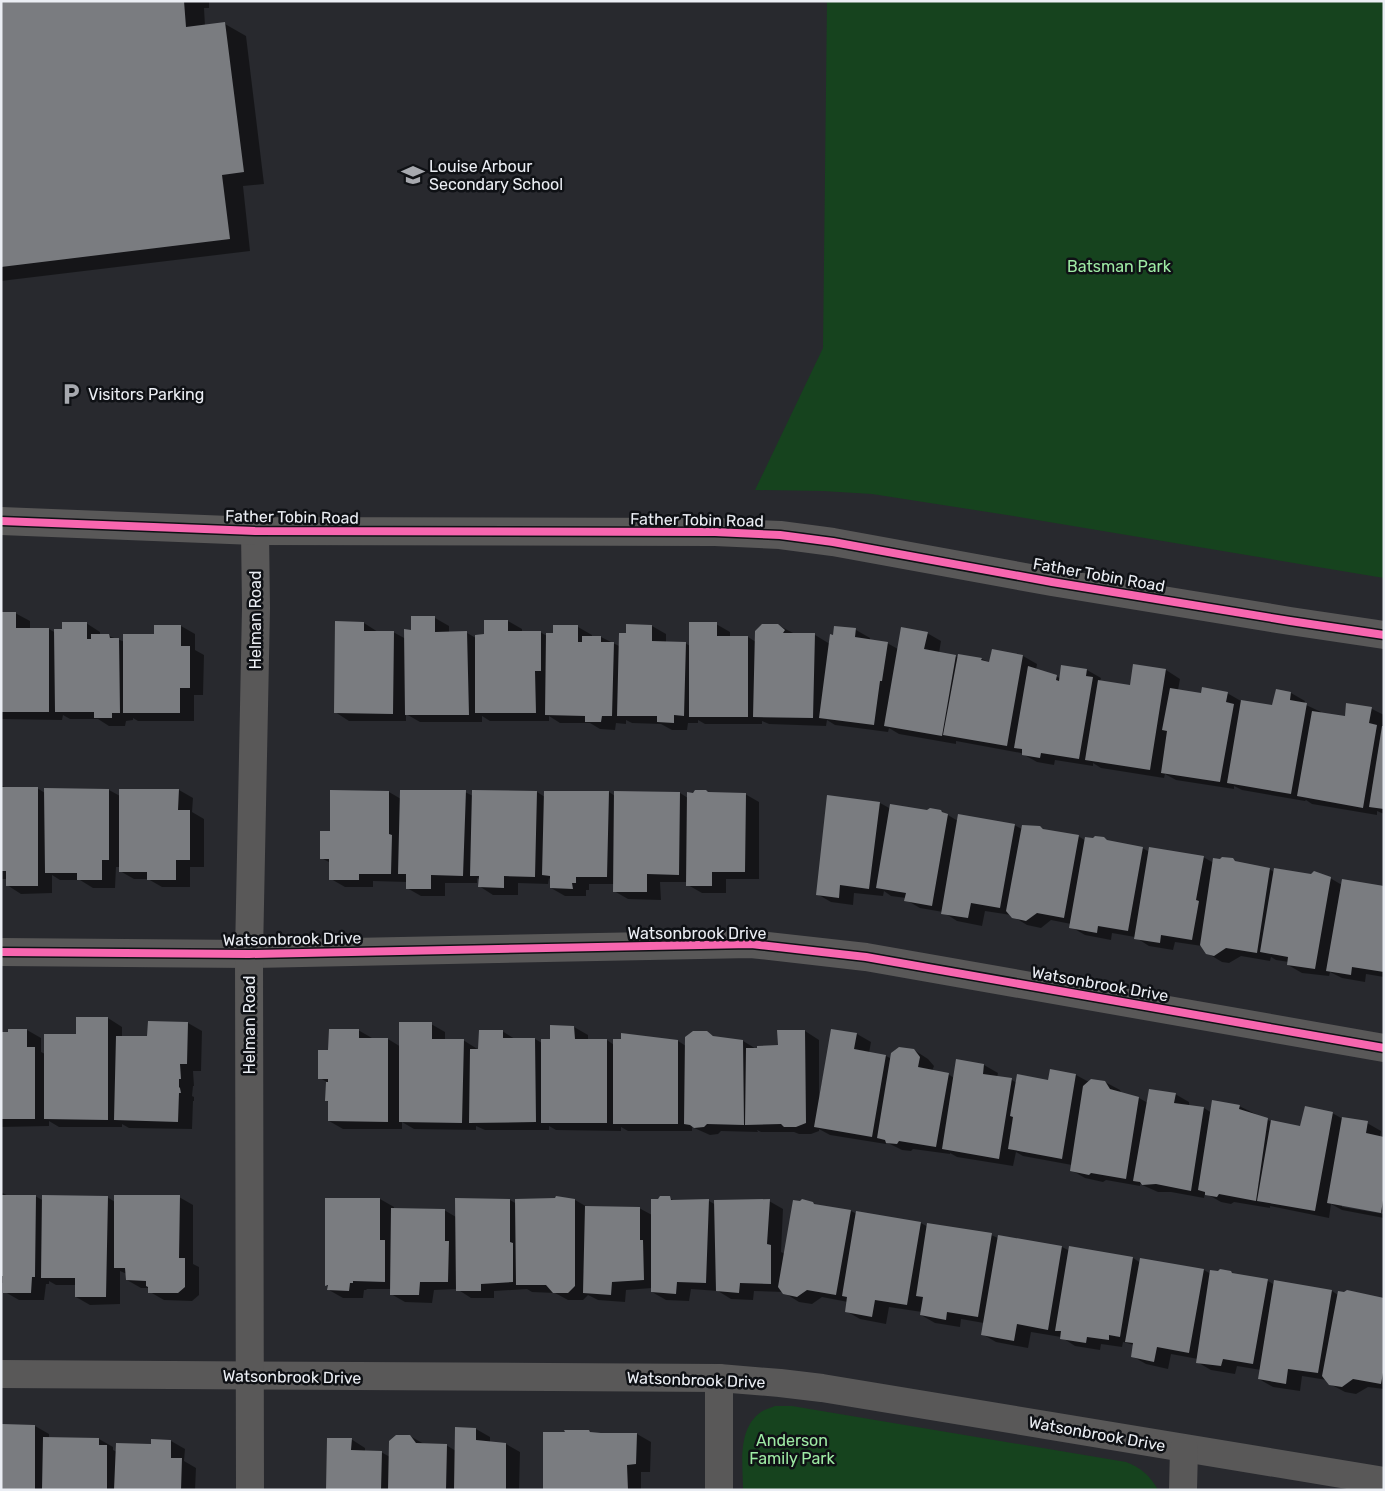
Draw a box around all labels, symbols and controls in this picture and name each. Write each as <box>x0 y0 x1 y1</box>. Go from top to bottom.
place label: Louise Arbour Secondary School <box>429 157 563 194</box>
school or university icon: Louise Arbour Secondary School <box>400 162 426 188</box>
park label: Batsman Park <box>1067 257 1172 276</box>
parking icon: Visitors Parking <box>58 381 84 407</box>
place label: Visitors Parking <box>88 385 204 404</box>
street label: Father Tobin Road <box>225 506 359 528</box>
street label: Father Tobin Road <box>630 509 764 531</box>
street label: Father Tobin Road <box>1032 554 1166 596</box>
street label: Helman Road <box>246 571 265 669</box>
street label: Watsonbrook Drive <box>628 924 766 943</box>
street label: Watsonbrook Drive <box>222 928 362 950</box>
street label: Watsonbrook Drive <box>1030 963 1170 1005</box>
street label: Helman Road <box>240 976 259 1074</box>
street label: Watsonbrook Drive <box>222 1366 362 1388</box>
street label: Watsonbrook Drive <box>626 1368 766 1392</box>
street label: Watsonbrook Drive <box>1027 1413 1167 1455</box>
park label: Anderson Family Park <box>749 1431 835 1468</box>

